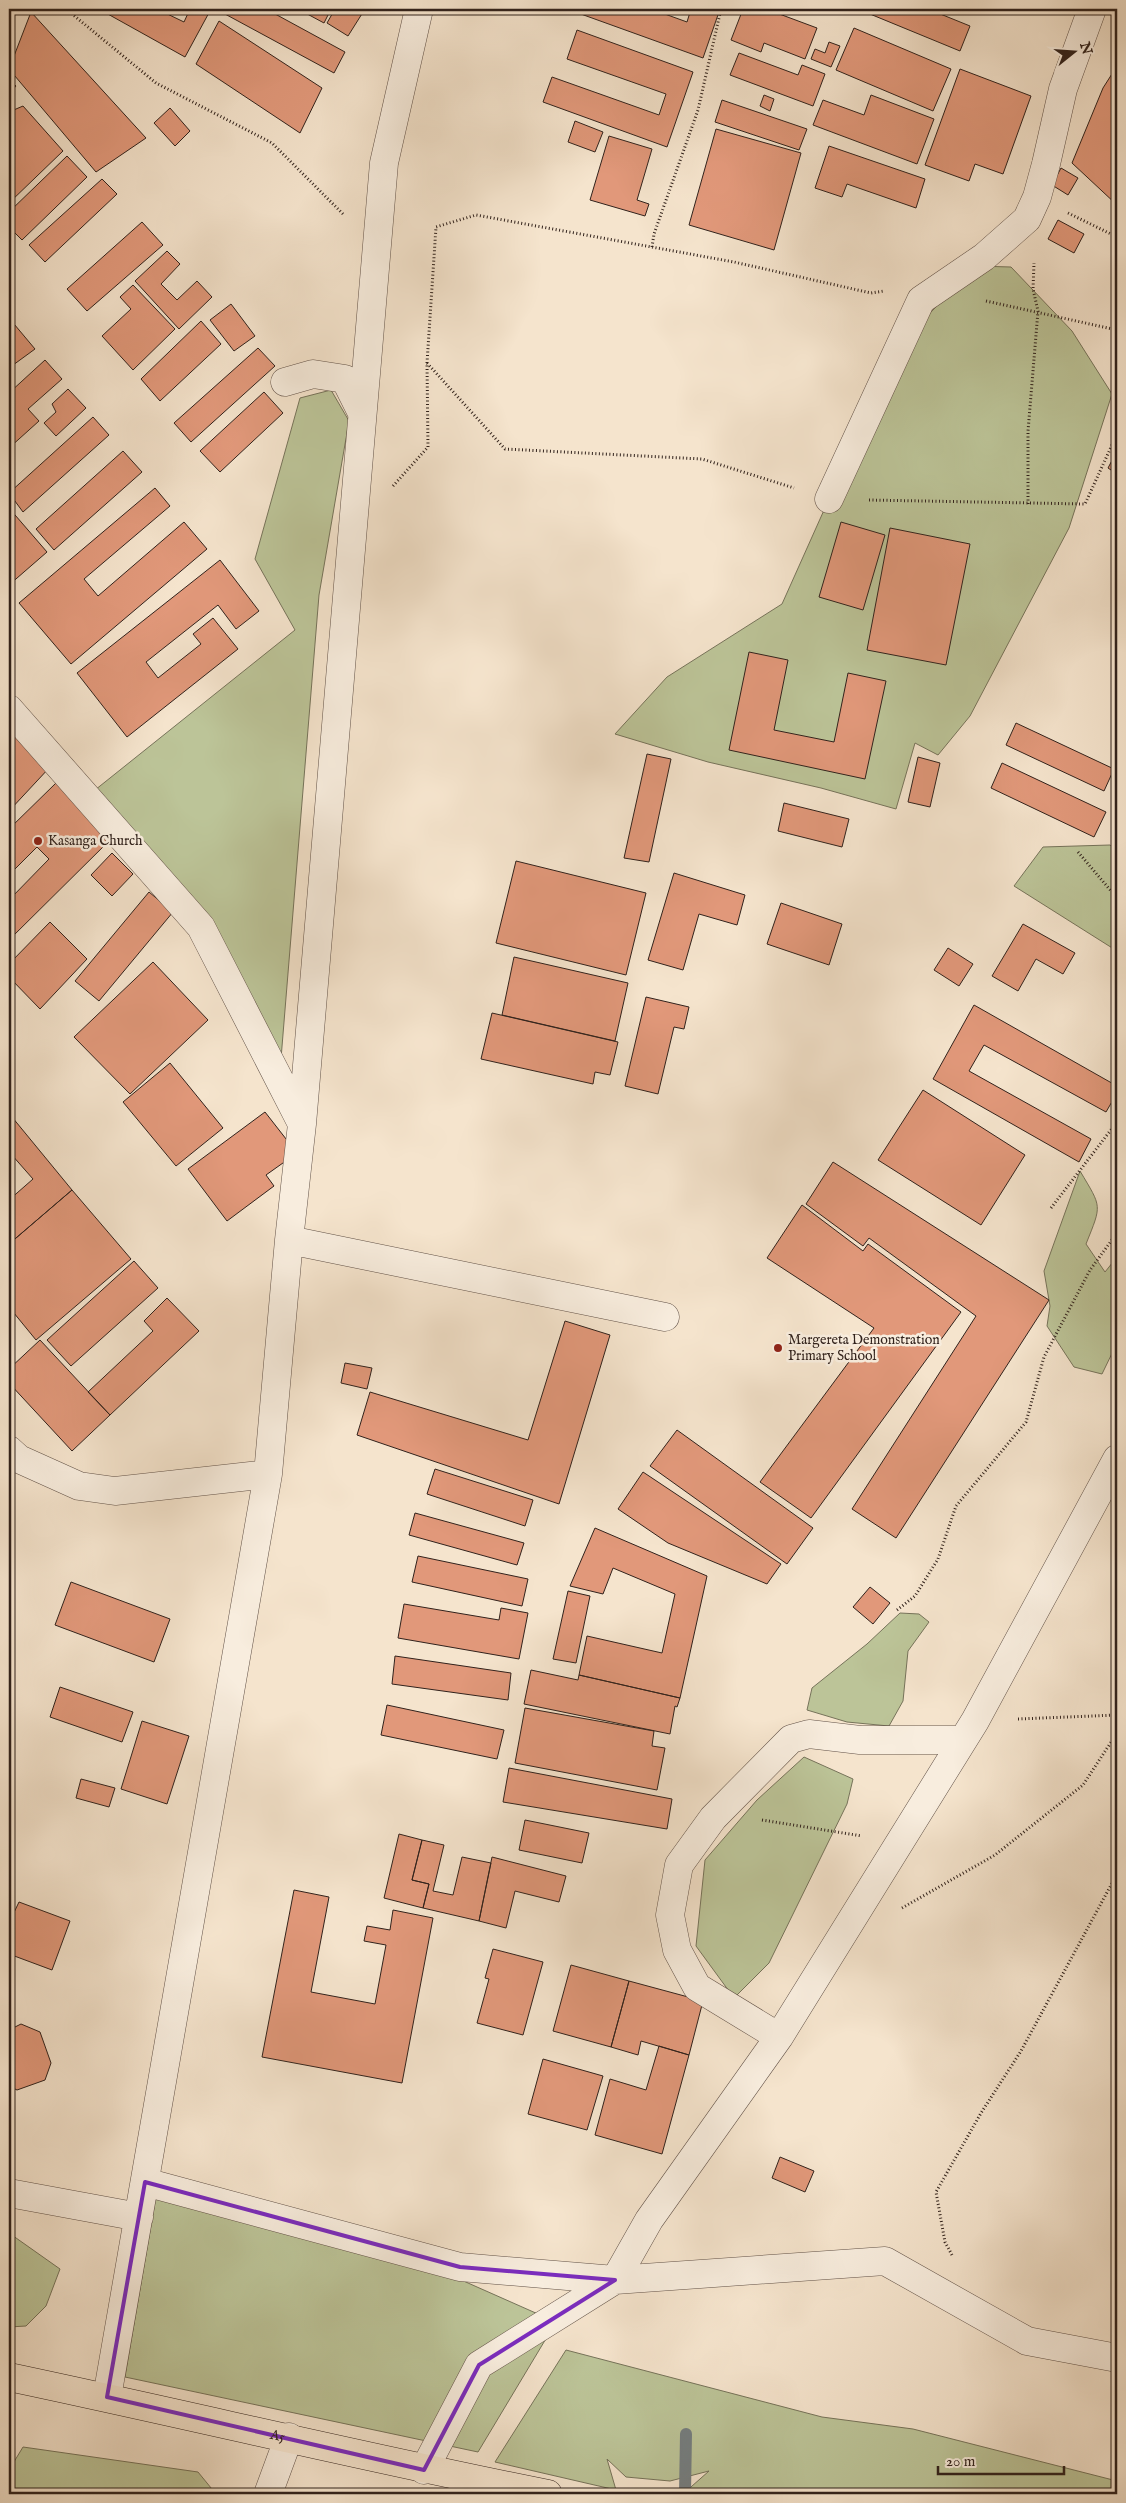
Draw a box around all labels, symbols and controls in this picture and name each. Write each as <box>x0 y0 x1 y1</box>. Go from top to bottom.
north arrow <box>1048 28 1098 78</box>
text: N <box>1075 39 1096 57</box>
place label: Kasanga Church <box>48 832 143 850</box>
marker: Kasanga Church <box>32 835 44 847</box>
place label: Margereta Demonstration Primary School <box>788 1331 940 1365</box>
marker: Margereta Demonstration Primary School <box>772 1342 784 1354</box>
street label: A5 <box>268 2426 287 2446</box>
scale bar <box>938 2443 1065 2475</box>
text: 20 m <box>946 2452 976 2471</box>

